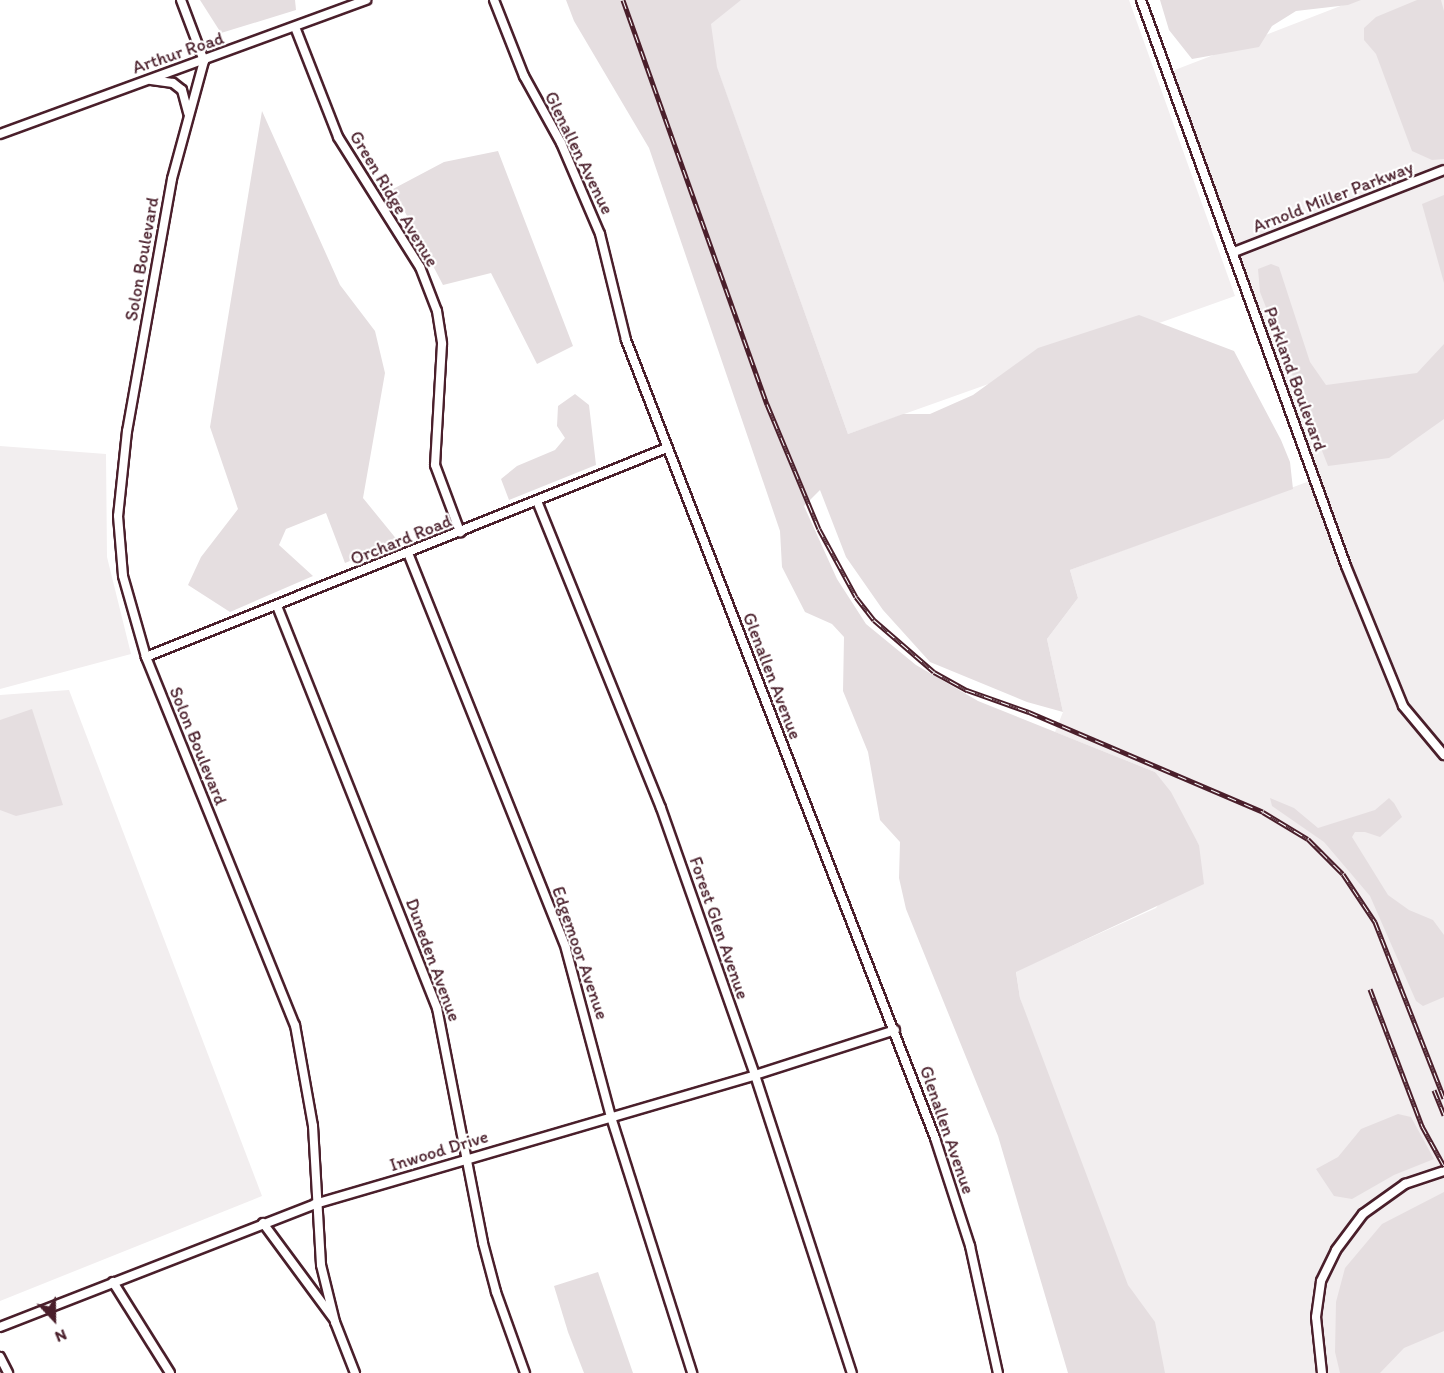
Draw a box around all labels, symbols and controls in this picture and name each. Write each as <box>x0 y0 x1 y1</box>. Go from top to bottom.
street label: Arthur Road <box>130 27 226 79</box>
street label: Glenallen Avenue <box>540 88 618 218</box>
street label: Green Ridge Avenue <box>345 128 443 270</box>
street label: Arnold Miller Parkway <box>1250 156 1416 238</box>
street label: Solon Boulevard <box>120 195 164 323</box>
street label: Parkland Boulevard <box>1259 304 1331 454</box>
street label: Orchard Road <box>347 510 455 570</box>
street label: Glenallen Avenue <box>738 610 806 742</box>
street label: Solon Boulevard <box>164 683 232 809</box>
street label: Forest Glen Avenue <box>685 854 753 1002</box>
street label: Edgemoor Avenue <box>547 884 613 1022</box>
street label: Duneden Avenue <box>401 895 465 1025</box>
street label: Glenallen Avenue <box>915 1063 979 1197</box>
street label: Inwood Drive <box>387 1126 491 1176</box>
north arrow <box>24 1289 84 1349</box>
text: N <box>52 1325 70 1347</box>

